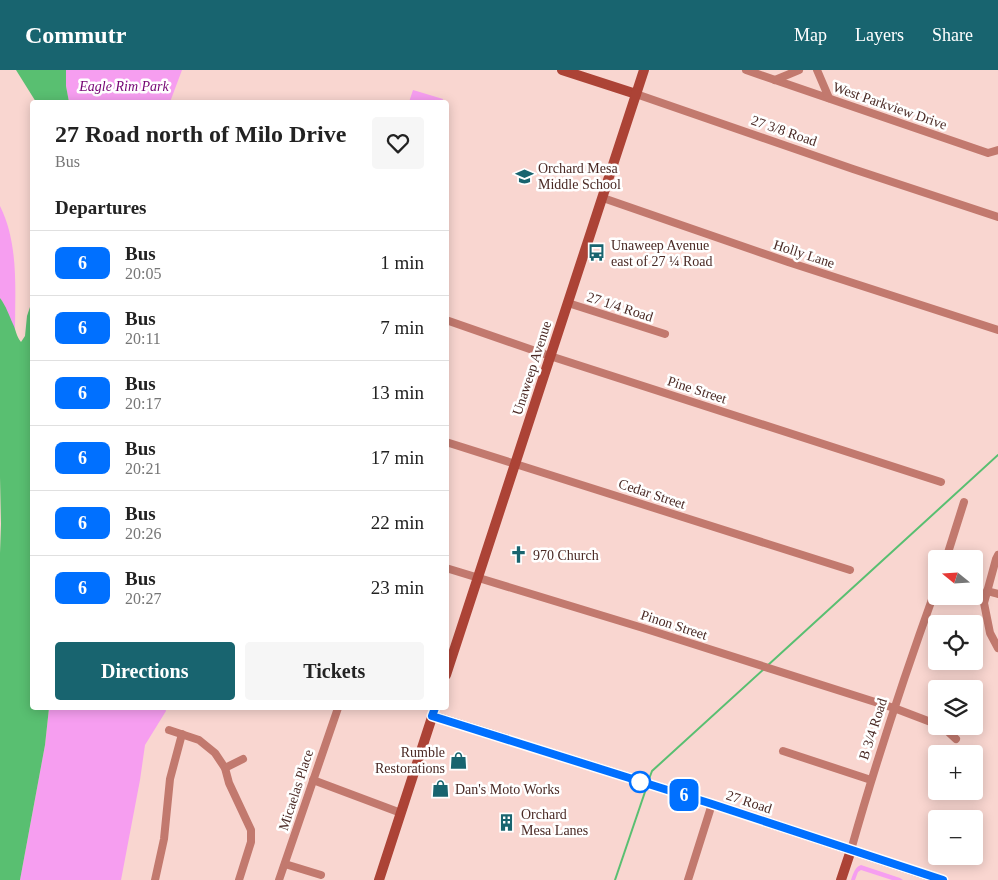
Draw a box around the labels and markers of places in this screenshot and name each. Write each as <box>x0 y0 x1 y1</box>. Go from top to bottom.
place label: Orchard Mesa Middle School <box>538 161 621 192</box>
school or university icon: Orchard Mesa Middle School <box>514 166 534 186</box>
place label: Unaweep Avenue east of 27 ¼ Road <box>611 238 712 269</box>
bus stop icon: Unaweep Avenue east of 27 ¼ Road <box>587 243 607 263</box>
church icon: 970 Church <box>509 545 529 565</box>
place label: 970 Church <box>533 548 599 563</box>
place label: Rumble Restorations <box>375 745 445 776</box>
shop icon: Rumble Restorations <box>449 750 469 770</box>
unlabelled marker <box>629 771 651 793</box>
shop icon: Dan's Moto Works <box>431 779 451 799</box>
place label: Dan's Moto Works <box>455 782 560 797</box>
place label: Orchard Mesa Lanes <box>521 807 588 838</box>
building icon: Orchard Mesa Lanes <box>497 812 517 832</box>

